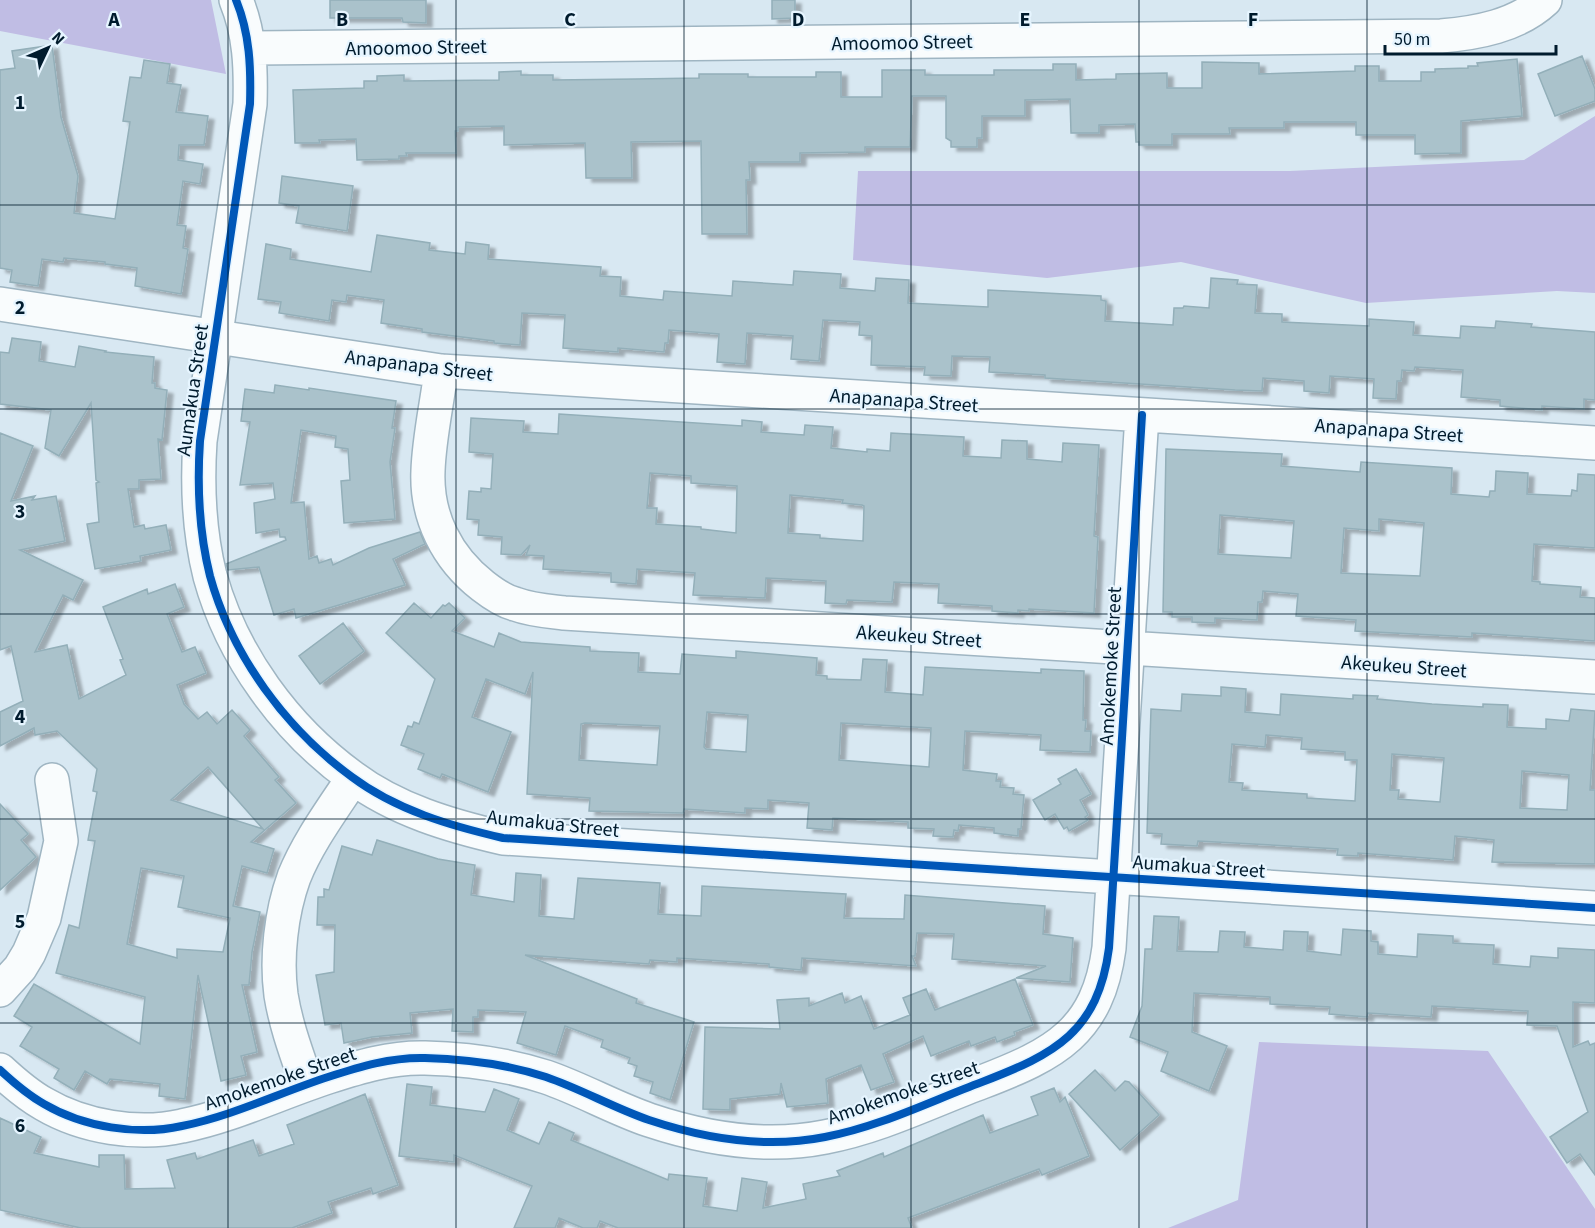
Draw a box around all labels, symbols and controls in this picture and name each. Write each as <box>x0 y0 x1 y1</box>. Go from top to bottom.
text: A <box>107 6 120 34</box>
text: B <box>336 6 348 34</box>
text: C <box>564 6 576 34</box>
text: D <box>792 6 804 34</box>
text: E <box>1020 6 1030 34</box>
text: F <box>1248 6 1258 34</box>
north arrow <box>18 18 78 78</box>
scale bar <box>1385 18 1556 56</box>
text: N <box>46 27 70 50</box>
text: 50 m <box>1394 27 1430 52</box>
street label: Amoomoo Street <box>831 28 973 58</box>
street label: Amoomoo Street <box>345 33 487 63</box>
text: 1 <box>15 89 25 117</box>
text: 2 <box>15 294 25 322</box>
street label: Aumakua Street <box>170 322 216 458</box>
street label: Anapanapa Street <box>343 343 495 389</box>
street label: Anapanapa Street <box>829 382 979 420</box>
street label: Anapanapa Street <box>1314 412 1464 450</box>
text: 3 <box>15 498 25 526</box>
street label: Amokemoke Street <box>1093 586 1129 746</box>
street label: Akeukeu Street <box>855 619 983 655</box>
street label: Akeukeu Street <box>1340 649 1468 685</box>
text: 4 <box>15 703 26 731</box>
street label: Aumakua Street <box>485 803 621 845</box>
street label: Aumakua Street <box>1132 848 1266 886</box>
text: 5 <box>15 908 25 936</box>
street label: Amokemoke Street <box>201 1040 360 1118</box>
street label: Amokemoke Street <box>824 1054 983 1132</box>
text: 6 <box>15 1112 25 1140</box>

